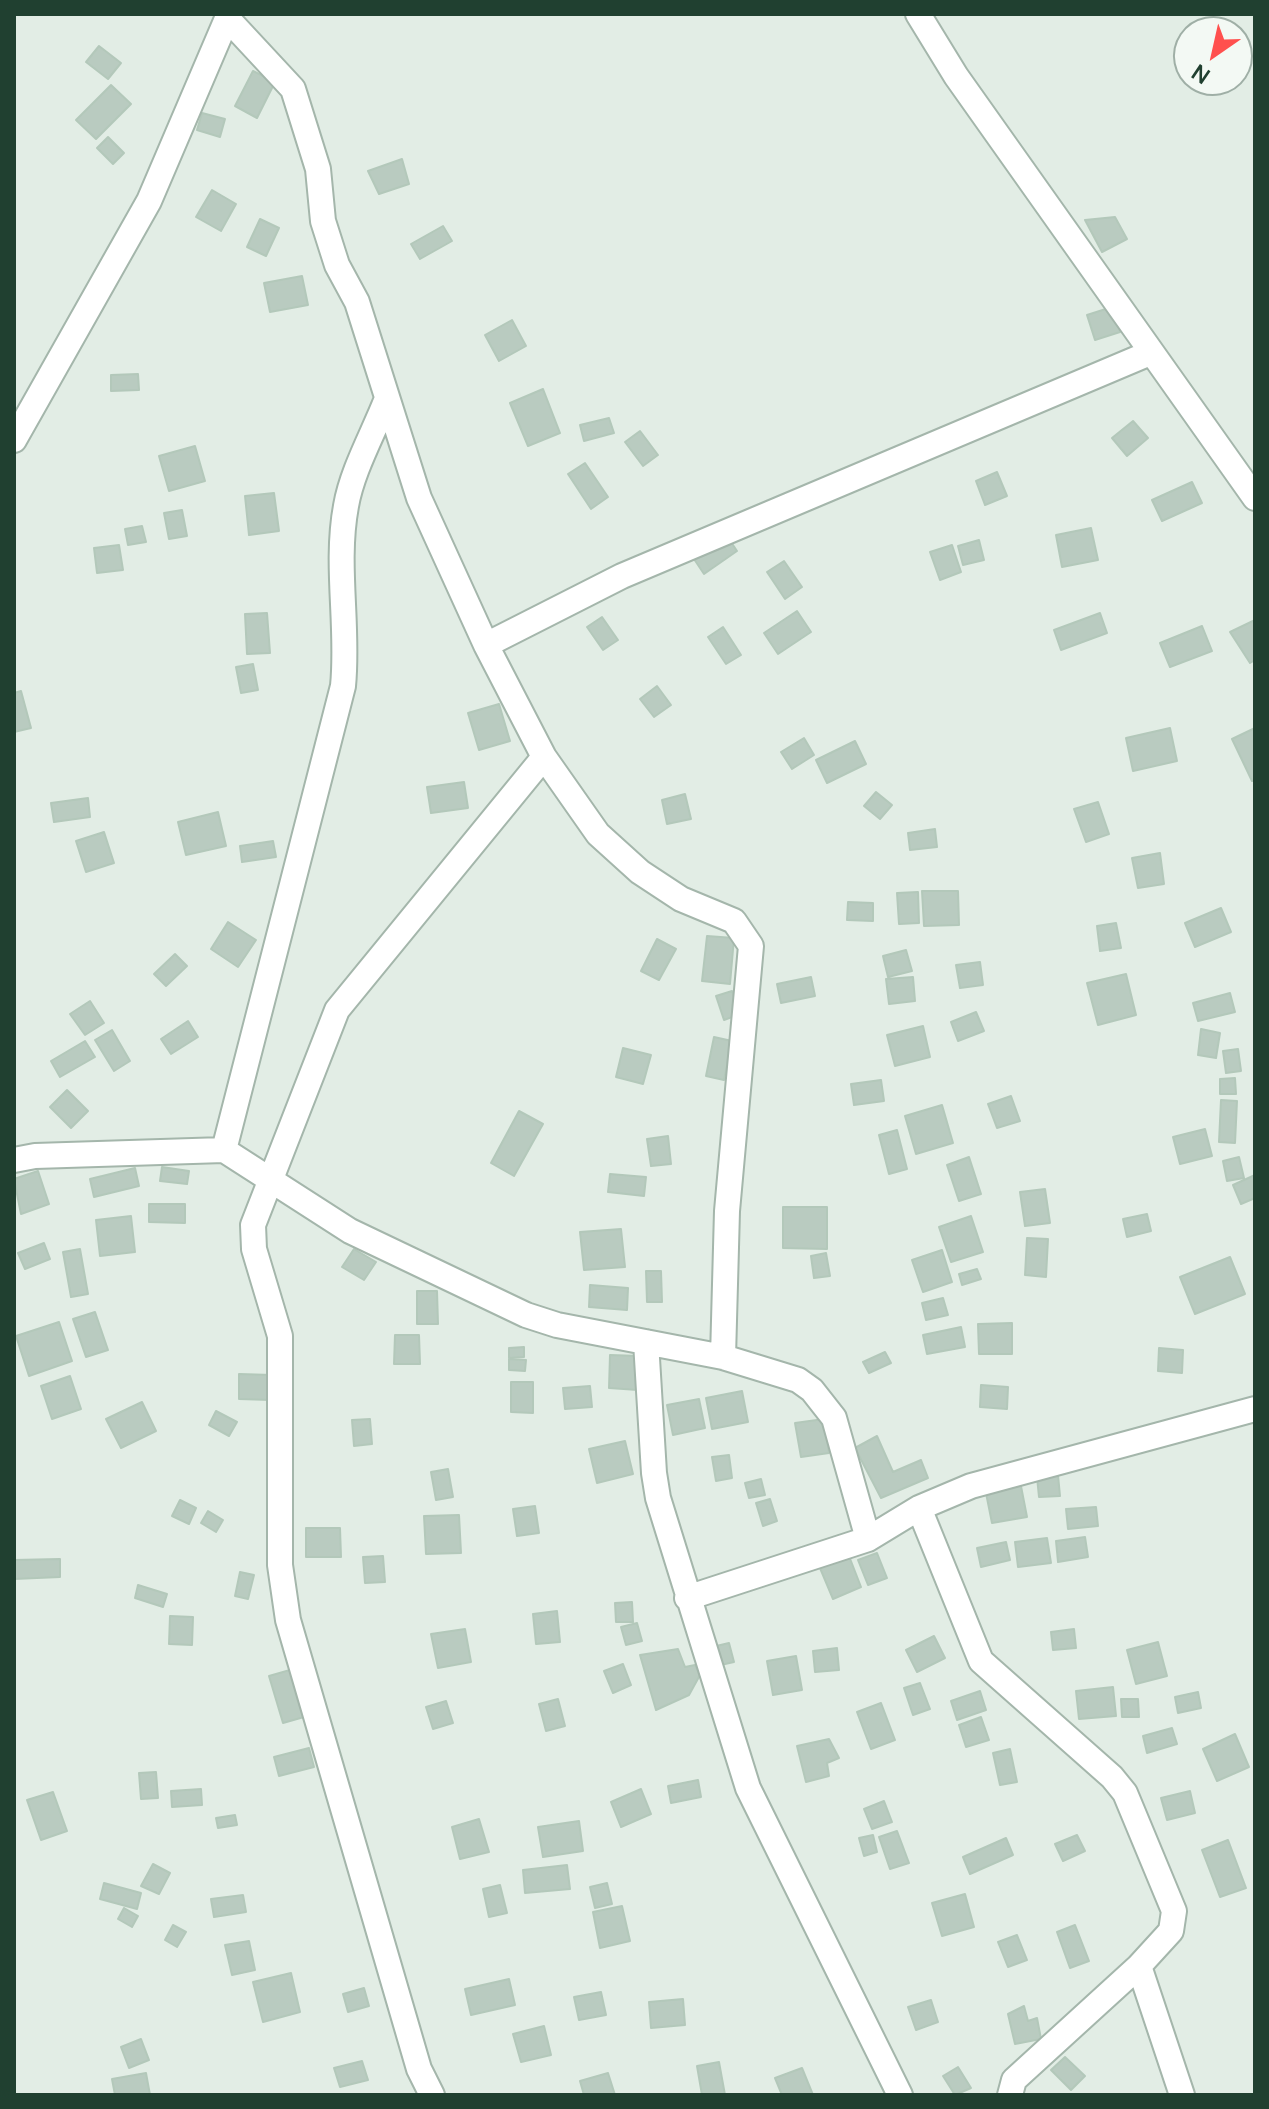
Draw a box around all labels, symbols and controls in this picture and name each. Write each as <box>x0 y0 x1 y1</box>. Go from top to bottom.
north arrow <box>1173 16 1253 96</box>
text: N <box>1186 57 1216 91</box>

